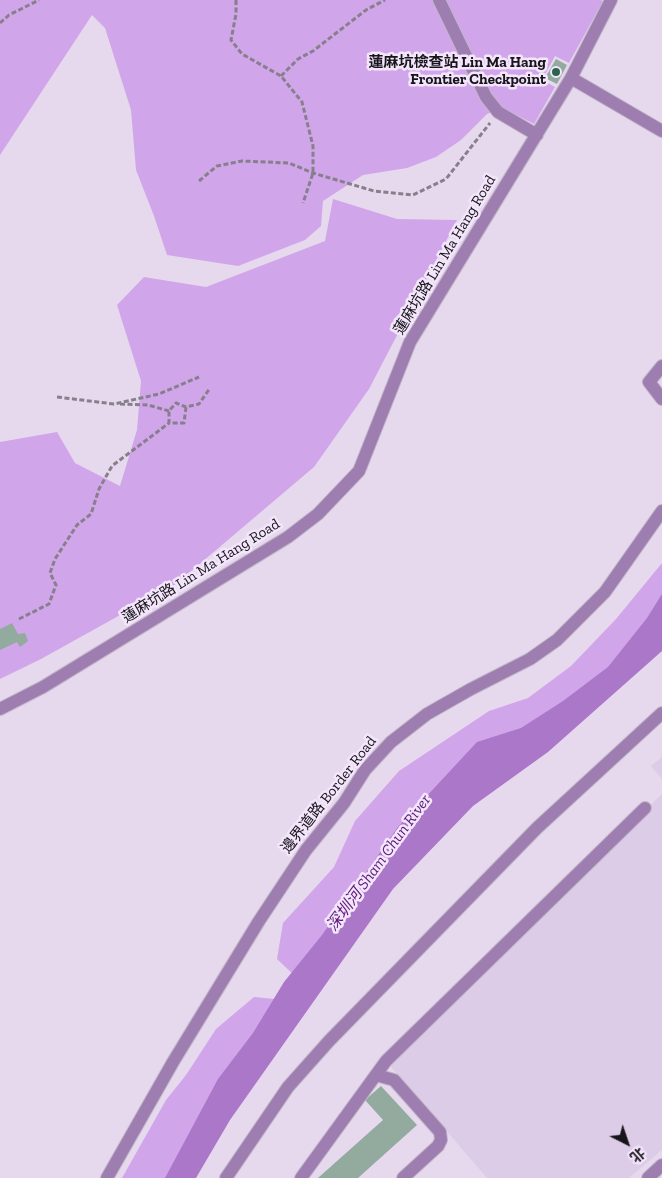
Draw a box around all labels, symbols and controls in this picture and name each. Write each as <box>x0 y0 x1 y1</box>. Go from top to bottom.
place label: 蓮麻坑檢查站 Lin Ma Hang Frontier Checkpoint <box>369 54 546 89</box>
marker: 蓮麻坑檢查站 Lin Ma Hang Frontier Checkpoint <box>550 66 562 78</box>
street label: 蓮麻坑路 Lin Ma Hang Road <box>390 172 500 338</box>
street label: 蓮麻坑路 Lin Ma Hang Road <box>119 515 283 627</box>
street label: 邊界道路 Border Road <box>278 733 380 857</box>
water label: 深圳河 Sham Chun River <box>323 791 435 935</box>
north arrow <box>602 1118 652 1168</box>
text: 北 <box>626 1144 648 1166</box>

